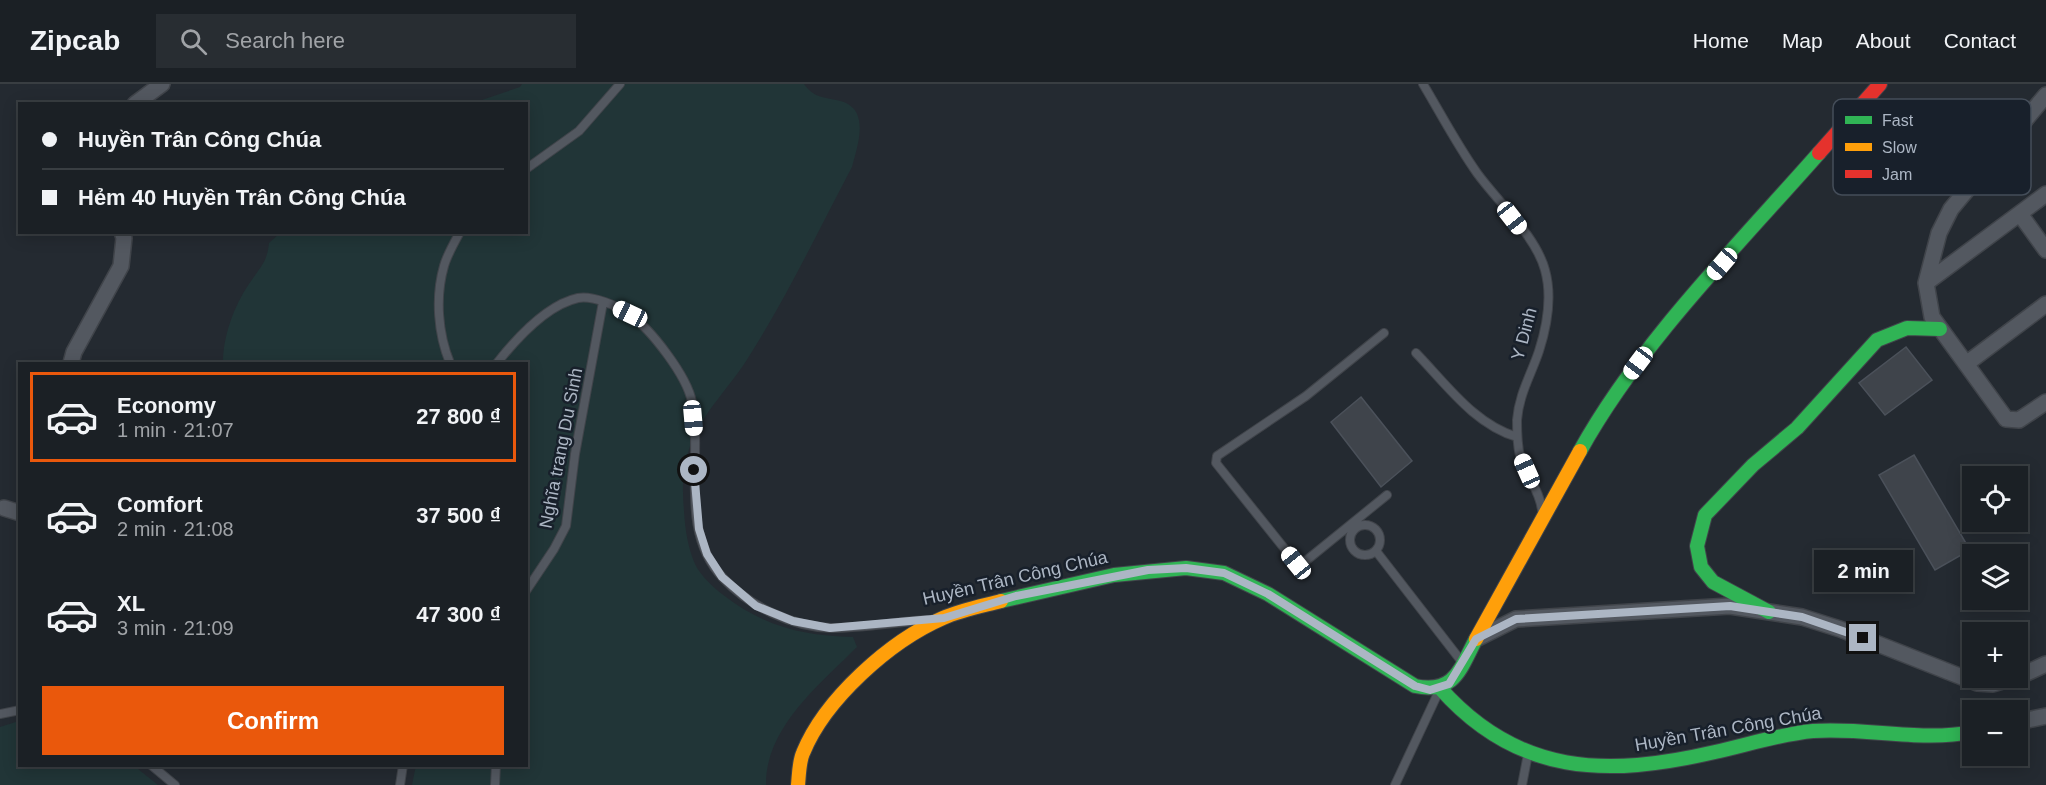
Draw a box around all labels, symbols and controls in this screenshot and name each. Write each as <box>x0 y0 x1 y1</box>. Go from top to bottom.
search box <box>156 14 576 68</box>
text: Zipcab <box>30 25 120 56</box>
icon: search <box>177 25 210 58</box>
text: Search here <box>225 28 345 53</box>
text: Home <box>1693 29 1749 52</box>
text: Map <box>1782 29 1823 52</box>
text: About <box>1856 29 1911 52</box>
text: Contact <box>1944 29 2016 52</box>
legend <box>1833 99 2031 195</box>
text: Fast <box>1882 112 1914 129</box>
text: Huyền Trân Công Chúa <box>78 127 321 152</box>
text: Slow <box>1882 139 1917 156</box>
text: Jam <box>1882 166 1912 183</box>
text: Hẻm 40 Huyền Trân Công Chúa <box>78 185 406 210</box>
car <box>1494 198 1530 238</box>
car <box>1703 245 1741 283</box>
car <box>610 298 650 330</box>
street label: Y Dinh <box>1507 305 1541 363</box>
car <box>1620 343 1656 383</box>
street label: Nghĩa trang Du Sinh <box>536 366 586 530</box>
icon: car <box>45 390 99 444</box>
text: Economy <box>117 393 216 418</box>
car <box>682 399 704 437</box>
text: 27 800 ₫ <box>416 404 501 429</box>
text: 1 min · 21:07 <box>117 419 234 441</box>
car <box>1511 451 1543 491</box>
route start <box>680 456 707 483</box>
map controls <box>1962 466 2028 766</box>
button: locate <box>1962 466 2028 532</box>
icon: car <box>45 489 99 543</box>
text: Comfort <box>117 492 203 517</box>
text: 37 500 ₫ <box>416 503 501 528</box>
text: 2 min · 21:08 <box>117 518 234 540</box>
car <box>1278 543 1314 583</box>
button: layers <box>1962 544 2028 610</box>
street label: Huyền Trân Công Chúa <box>921 547 1110 609</box>
callout: 2 min <box>1814 551 1912 593</box>
text: 2 min <box>1837 560 1890 582</box>
icon: car <box>45 588 99 642</box>
text: XL <box>117 591 145 616</box>
text: 47 300 ₫ <box>416 602 501 627</box>
text: 3 min · 21:09 <box>117 617 234 639</box>
button: + <box>1962 622 2028 688</box>
route end <box>1849 624 1876 651</box>
button: Confirm <box>42 686 504 755</box>
button: − <box>1962 700 2028 766</box>
street label: Huyền Trân Công Chúa <box>1633 703 1824 755</box>

